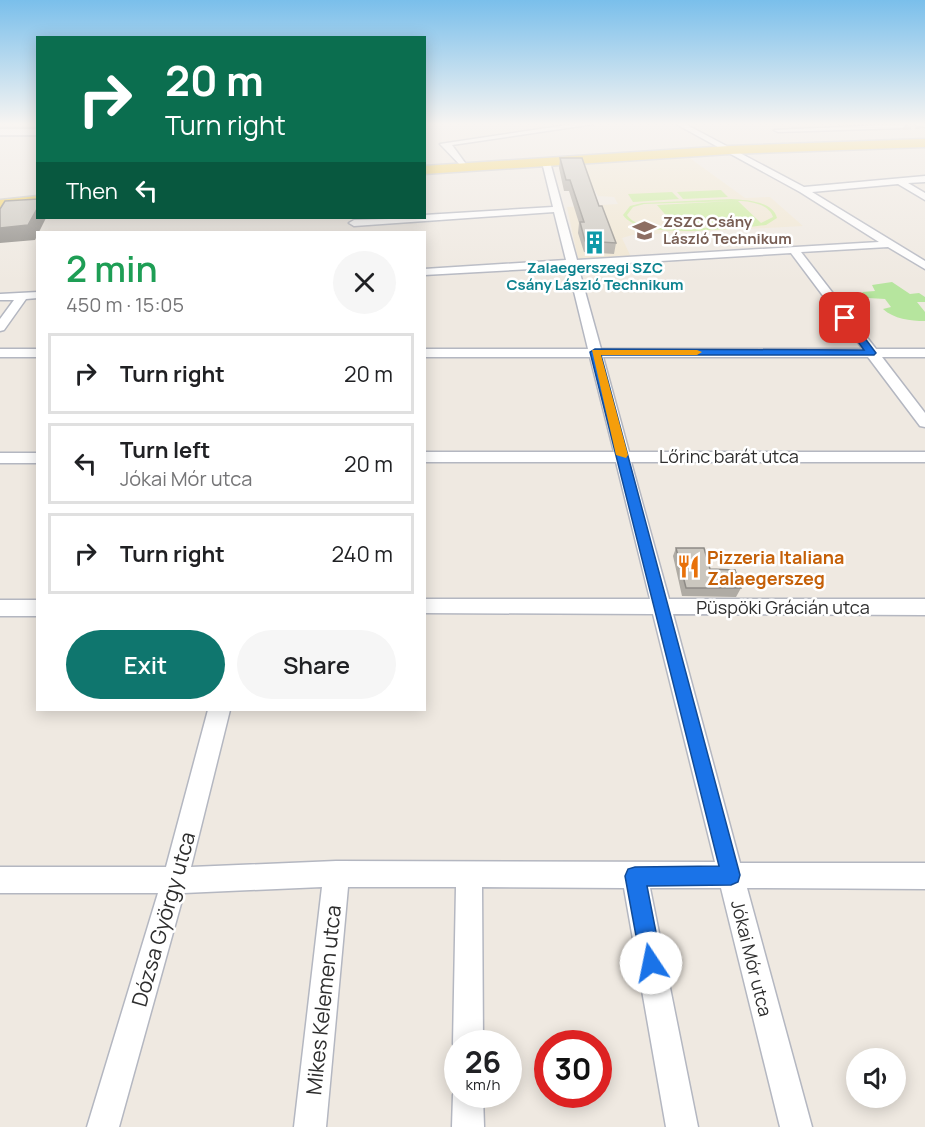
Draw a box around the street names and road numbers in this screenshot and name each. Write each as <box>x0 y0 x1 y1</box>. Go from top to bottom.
street label: Lőrinc barát utca <box>659 444 799 468</box>
street label: Püspöki Grácián utca <box>696 595 870 619</box>
street label: Dózsa György utca <box>125 828 201 1010</box>
street label: Jókai Mór utca <box>726 897 778 1019</box>
street label: Mikes Kelemen utca <box>299 904 347 1096</box>

